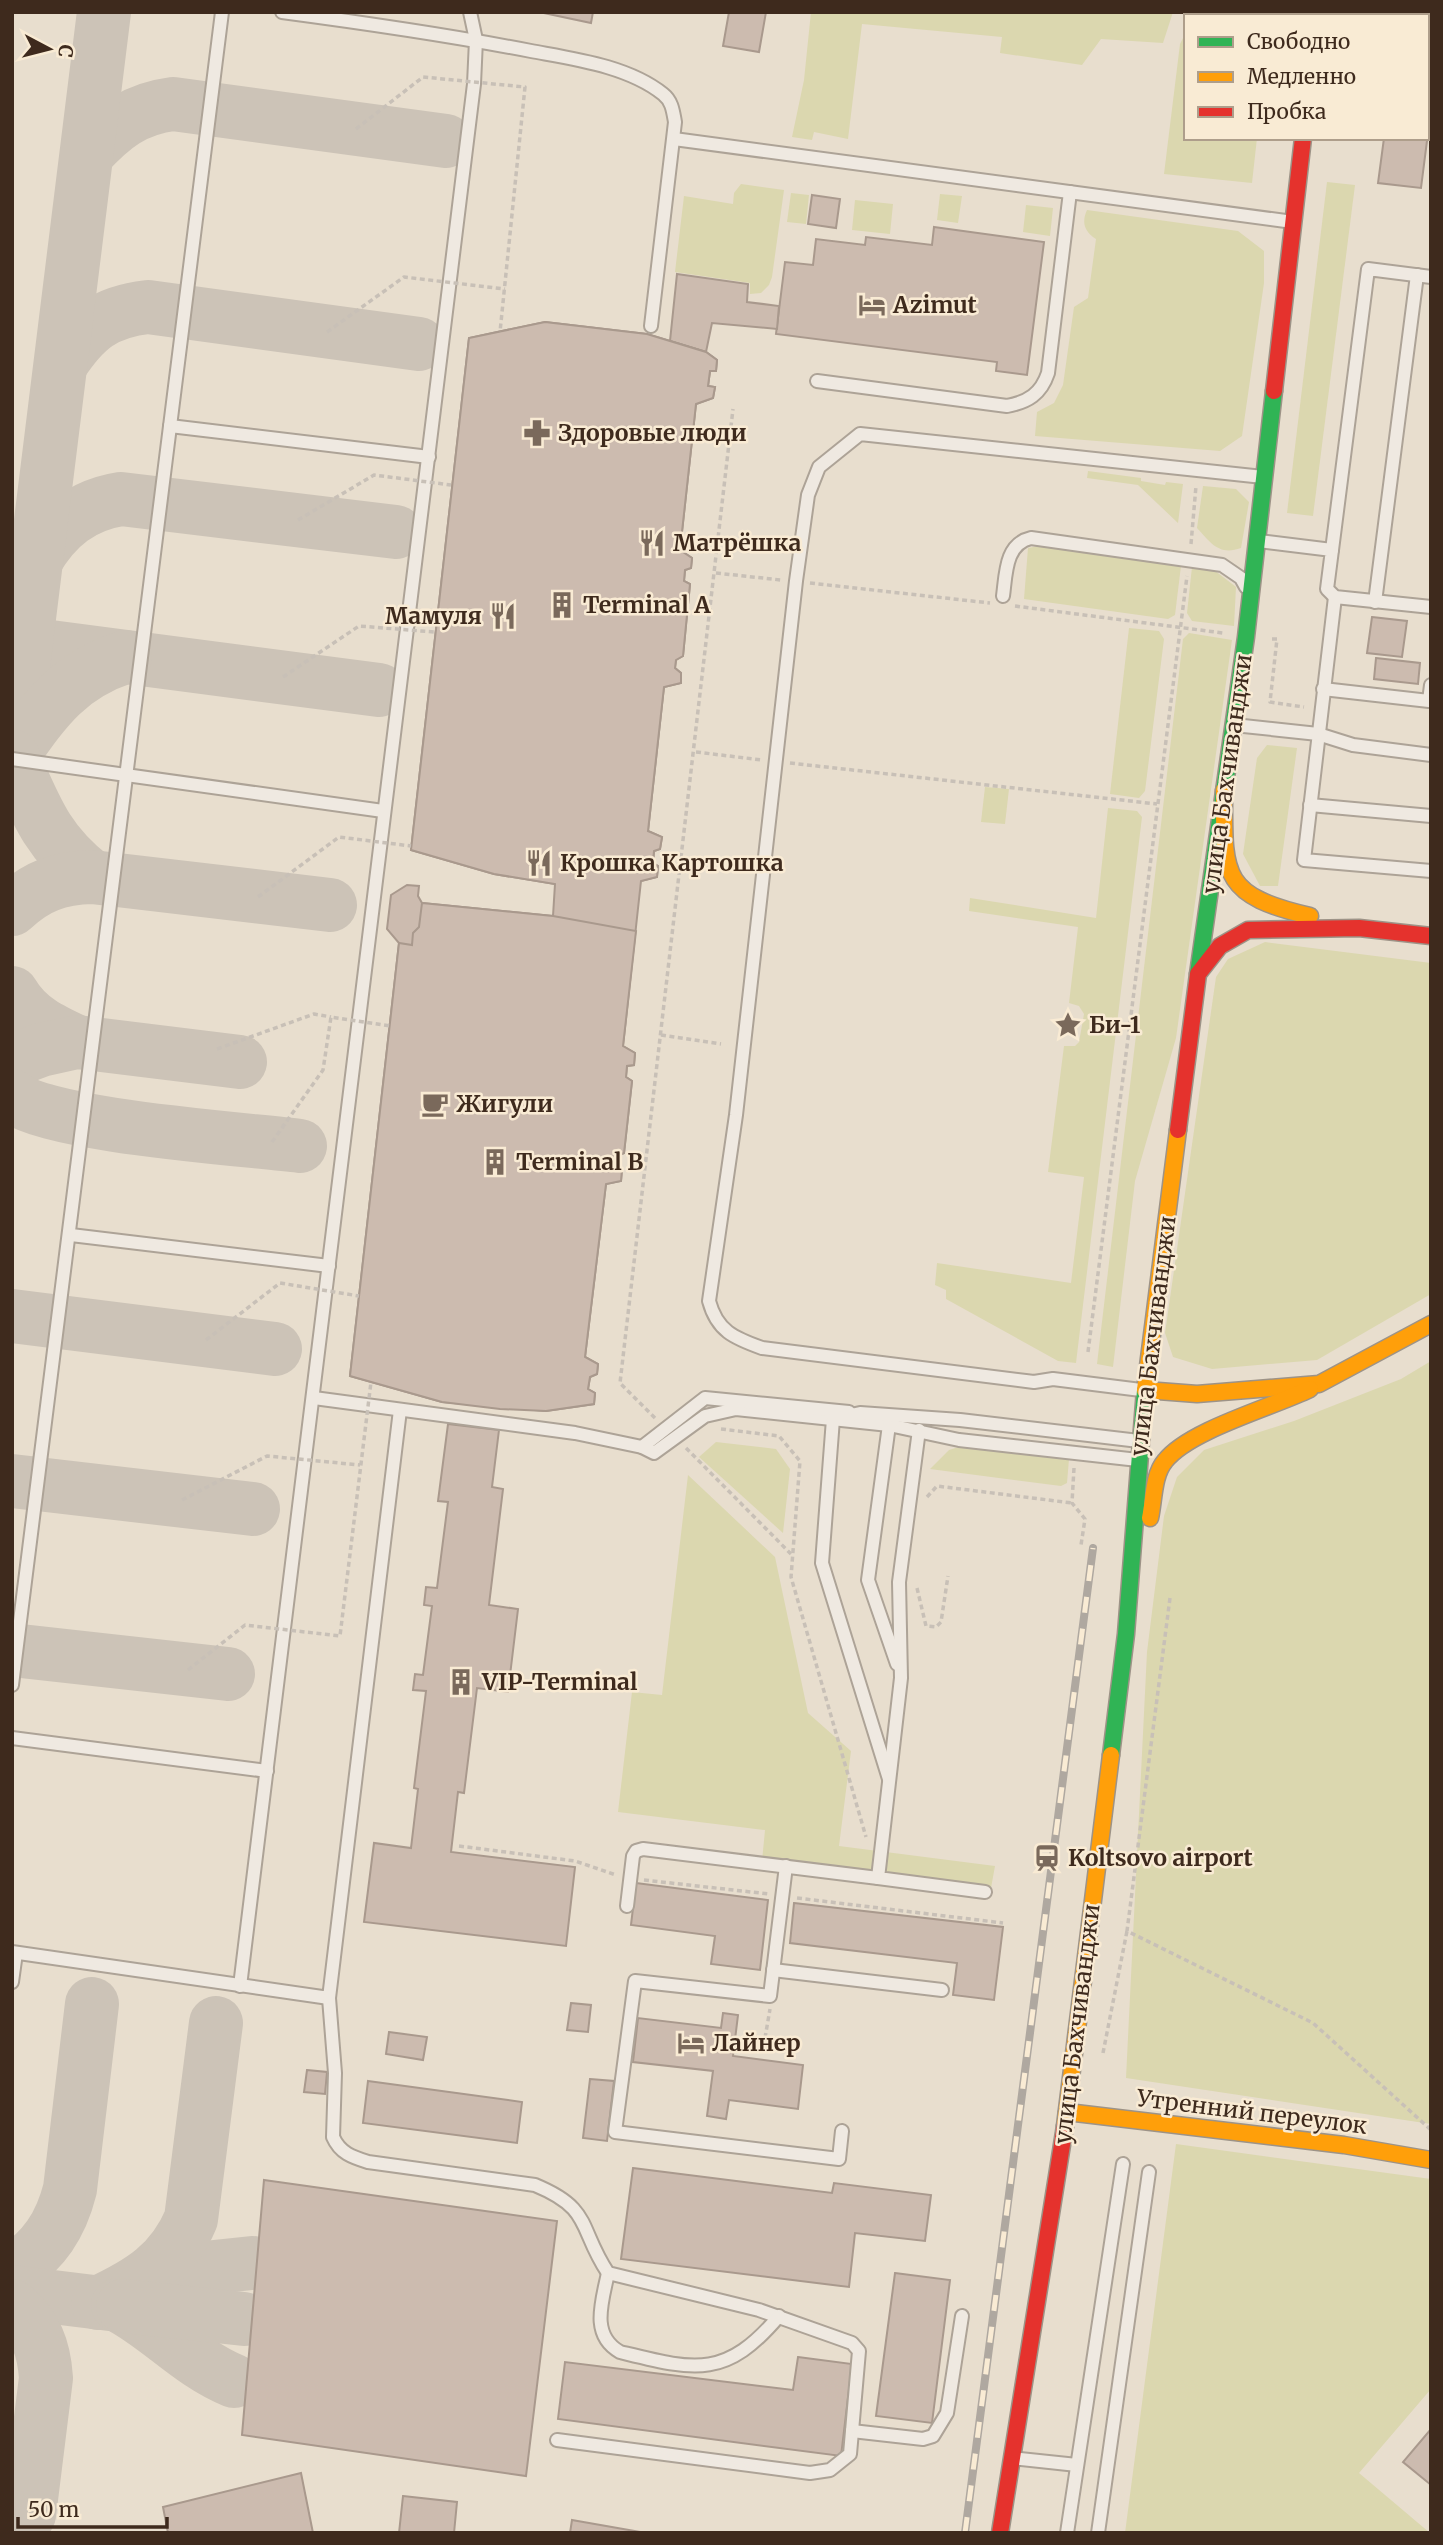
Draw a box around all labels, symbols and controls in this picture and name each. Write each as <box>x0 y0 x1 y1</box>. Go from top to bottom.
north arrow <box>14 14 84 84</box>
legend <box>1184 14 1429 140</box>
text: Свободно <box>1247 28 1350 55</box>
text: С <box>53 43 79 59</box>
text: Медленно <box>1247 63 1356 90</box>
text: Пробка <box>1247 98 1326 125</box>
hotel icon: Azimut <box>857 290 887 320</box>
place label: Azimut <box>892 290 977 319</box>
pharmacy icon: Здоровые люди <box>522 418 552 448</box>
place label: Здоровые люди <box>558 418 747 447</box>
restaurant icon: Матрёшка <box>637 528 667 558</box>
place label: Матрёшка <box>673 528 802 557</box>
building icon: Terminal A <box>547 590 577 620</box>
place label: Terminal A <box>583 590 711 619</box>
place label: Мамуля <box>385 601 482 630</box>
restaurant icon: Мамуля <box>488 601 518 631</box>
street label: улица Бахчиванджи <box>1195 652 1258 896</box>
restaurant icon: Крошка Картошка <box>524 848 554 878</box>
place label: Крошка Картошка <box>560 848 784 877</box>
place icon: Би-1 <box>1053 1010 1083 1040</box>
place label: Би-1 <box>1089 1010 1141 1039</box>
cafe icon: Жигули <box>420 1089 450 1119</box>
place label: Жигули <box>456 1089 553 1118</box>
building icon: Terminal B <box>480 1147 510 1177</box>
place label: Terminal B <box>516 1147 643 1176</box>
street label: улица Бахчиванджи <box>1123 1214 1182 1458</box>
building icon: VIP-Terminal <box>446 1667 476 1697</box>
place label: VIP-Terminal <box>481 1667 638 1696</box>
station icon: Koltsovo airport <box>1032 1843 1062 1873</box>
place label: Koltsovo airport <box>1068 1843 1253 1872</box>
street label: улица Бахчиванджи <box>1047 1902 1106 2146</box>
hotel icon: Лайнер <box>676 2028 706 2058</box>
place label: Лайнер <box>712 2028 801 2057</box>
street label: Утренний переулок <box>1134 2083 1369 2140</box>
scale bar <box>18 2486 166 2530</box>
text: 50 m <box>28 2496 79 2523</box>

